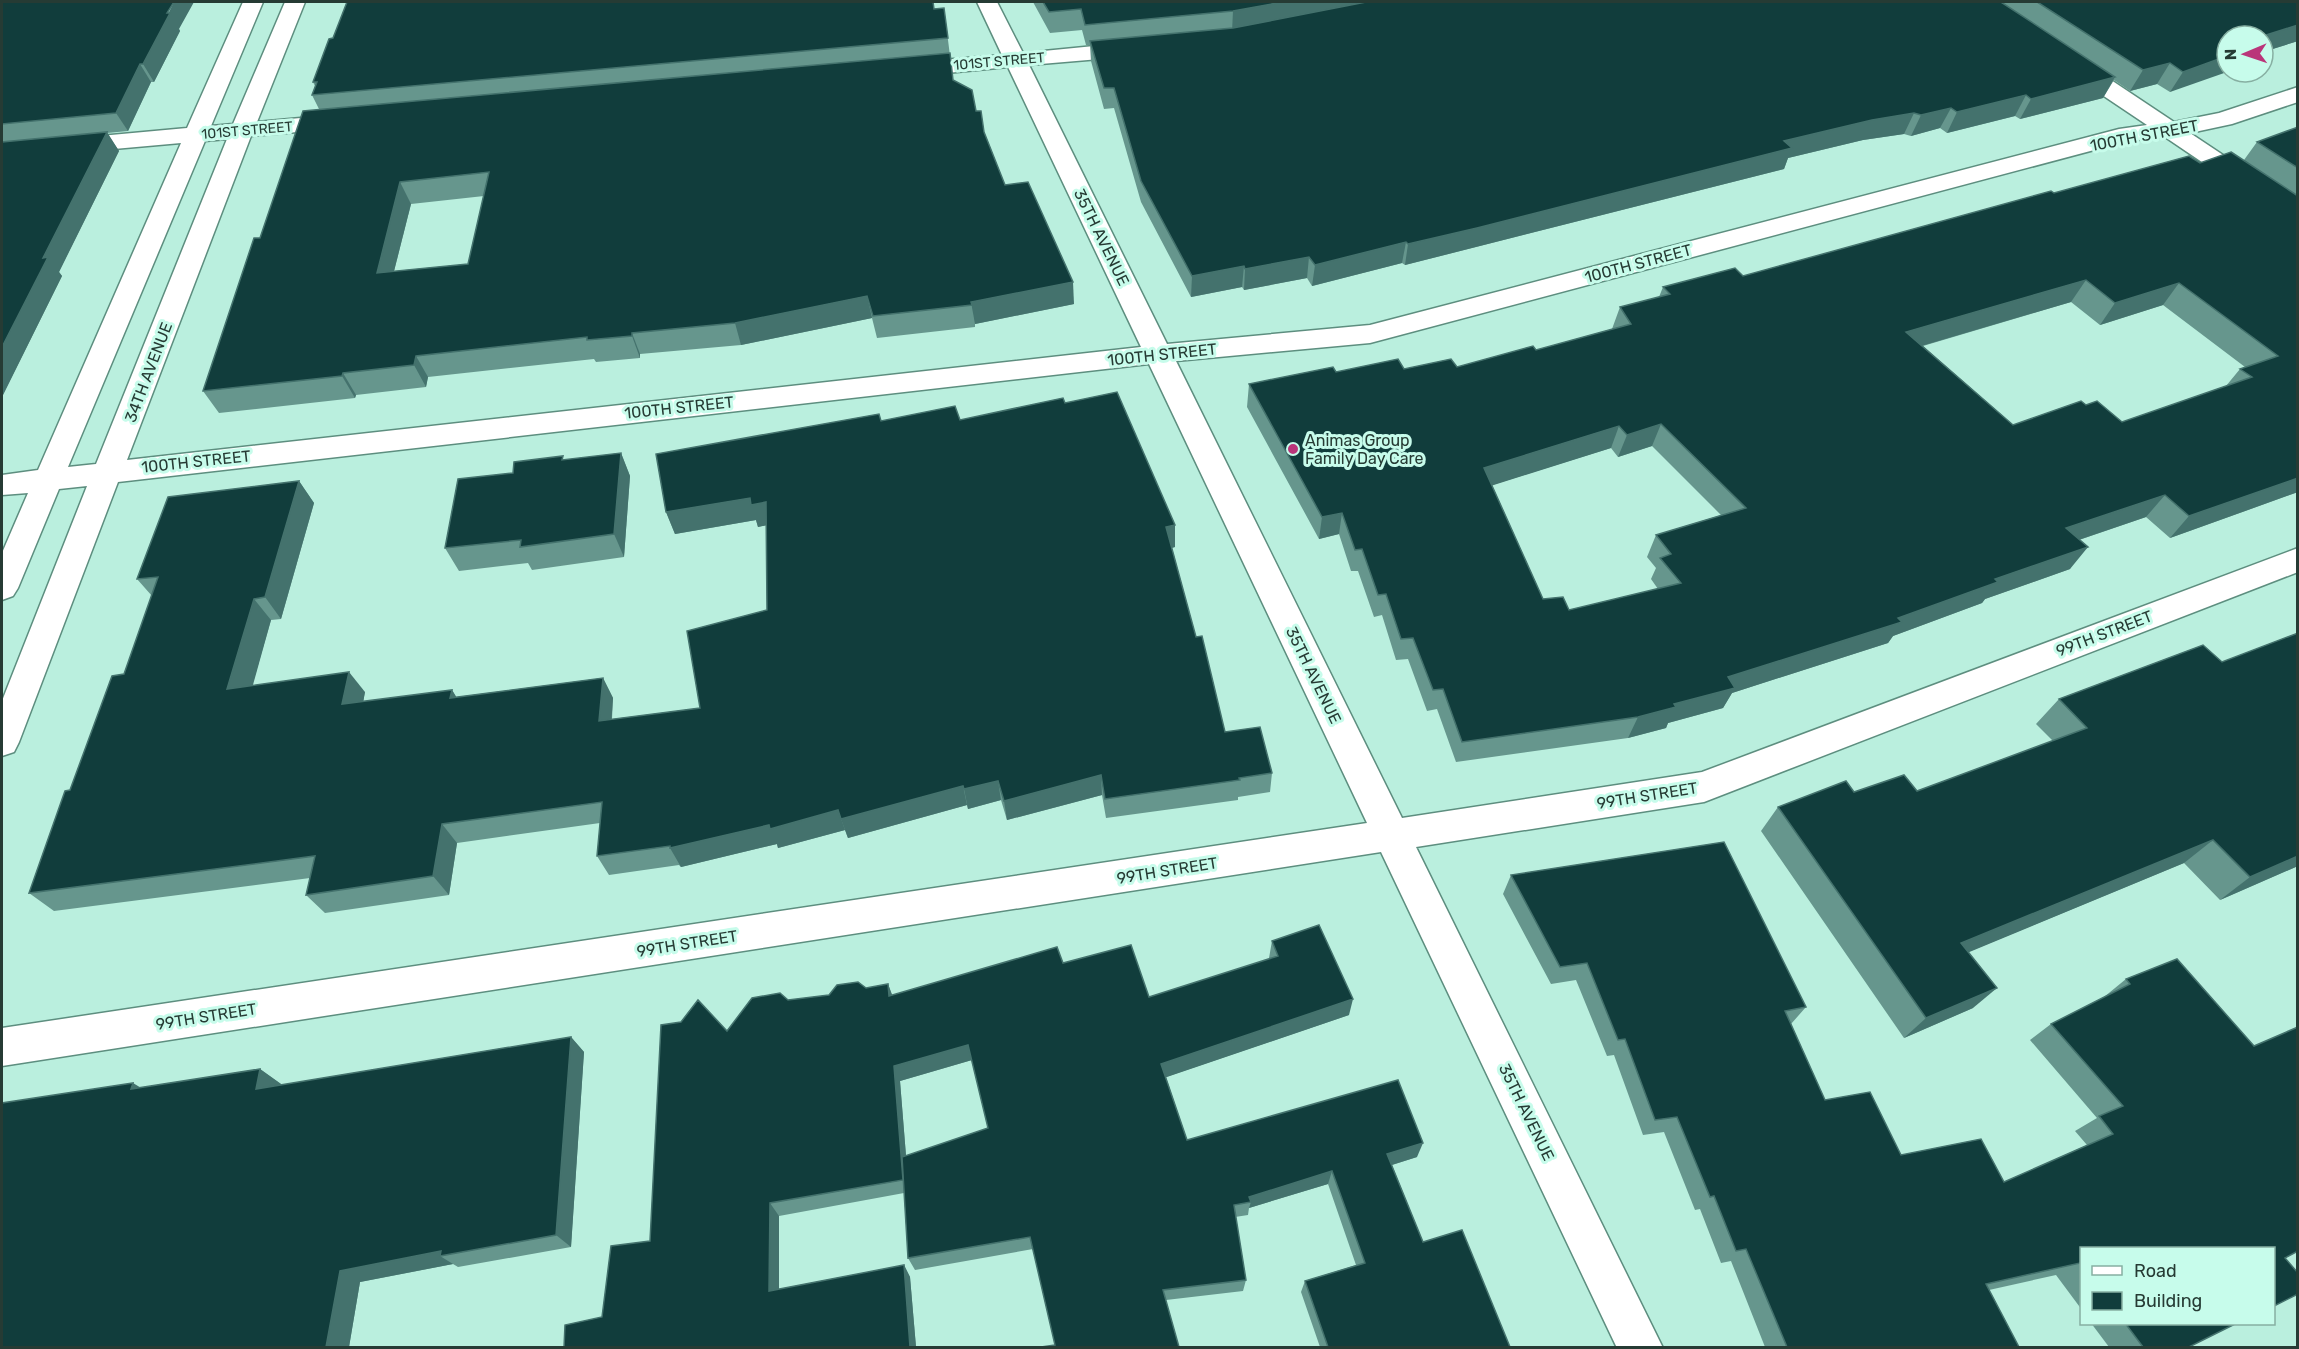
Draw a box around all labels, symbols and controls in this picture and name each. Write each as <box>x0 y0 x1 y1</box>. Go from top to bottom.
north arrow <box>2215 24 2275 84</box>
text: N <box>2221 48 2240 61</box>
street label: 101ST STREET <box>953 49 1045 74</box>
street label: 100TH STREET <box>2088 116 2200 155</box>
street label: 101ST STREET <box>201 118 293 143</box>
street label: 35TH AVENUE <box>1070 186 1133 289</box>
street label: 100TH STREET <box>1583 240 1694 287</box>
street label: 34TH AVENUE <box>121 320 176 425</box>
street label: 100TH STREET <box>1106 339 1218 370</box>
street label: 100TH STREET <box>623 392 735 423</box>
place label: Animas Group Family Day Care <box>1305 431 1423 468</box>
marker: Animas Group Family Day Care <box>1286 442 1300 456</box>
street label: 100TH STREET <box>140 446 252 477</box>
street label: 99TH STREET <box>2053 606 2155 661</box>
street label: 35TH AVENUE <box>1282 624 1345 727</box>
street label: 99TH STREET <box>1595 778 1699 813</box>
street label: 99TH STREET <box>1115 853 1219 888</box>
street label: 99TH STREET <box>635 926 739 961</box>
street label: 99TH STREET <box>154 999 258 1034</box>
street label: 35TH AVENUE <box>1495 1061 1558 1164</box>
legend <box>2080 1247 2275 1325</box>
text: Road <box>2134 1260 2177 1282</box>
text: Building <box>2134 1290 2202 1312</box>

